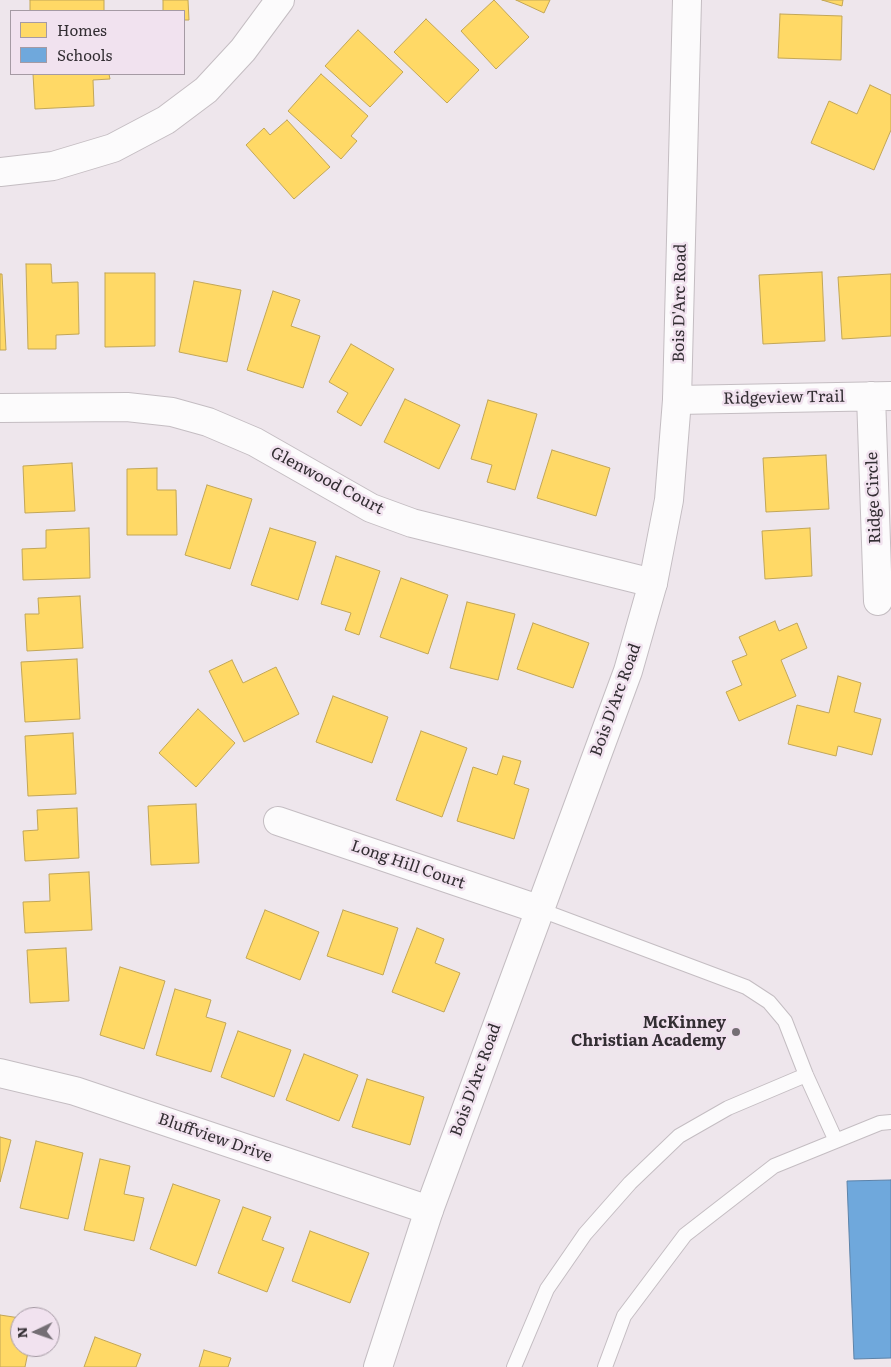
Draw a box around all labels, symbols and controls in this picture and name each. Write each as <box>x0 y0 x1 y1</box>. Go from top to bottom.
legend <box>10 10 185 75</box>
text: Homes <box>57 18 107 41</box>
text: Schools <box>57 43 112 66</box>
street label: Bois D'Arc Road <box>669 243 691 363</box>
street label: Ridgeview Trail <box>723 387 845 409</box>
street label: Glenwood Court <box>267 443 387 519</box>
street label: Ridge Circle <box>863 452 885 544</box>
street label: Bois D'Arc Road <box>587 641 645 759</box>
street label: Long Hill Court <box>348 836 468 894</box>
place label: McKinney Christian Academy <box>571 1013 726 1051</box>
street label: Bois D'Arc Road <box>447 1021 505 1139</box>
marker: McKinney Christian Academy <box>730 1026 742 1038</box>
street label: Bluffview Drive <box>155 1110 275 1166</box>
north arrow <box>10 1307 60 1357</box>
text: N <box>11 1326 31 1339</box>

